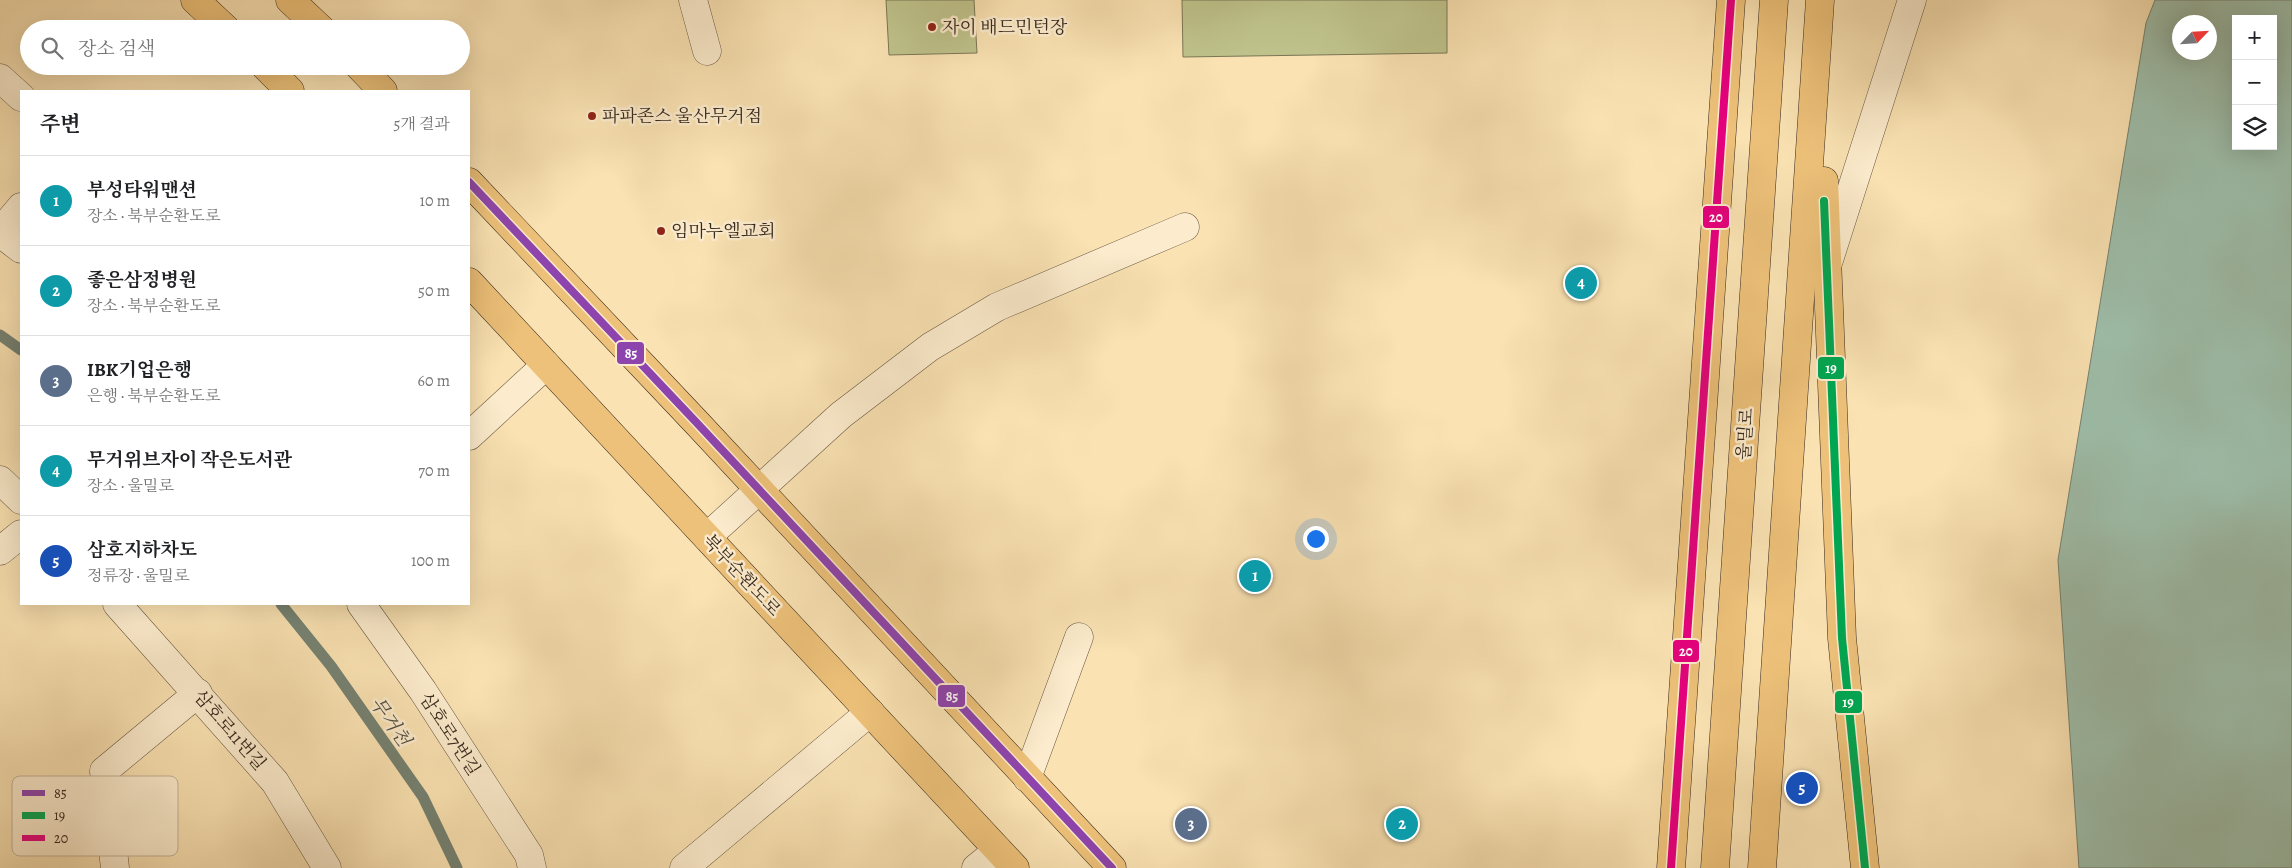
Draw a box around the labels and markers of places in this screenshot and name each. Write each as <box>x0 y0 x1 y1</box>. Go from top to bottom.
place label: 자이 배드민턴장 <box>942 15 1068 39</box>
marker: 자이 배드민턴장 <box>926 21 938 33</box>
place label: 파파존스 울산무거점 <box>602 104 762 128</box>
marker: 파파존스 울산무거점 <box>586 110 598 122</box>
place label: 임마누엘교회 <box>671 219 775 243</box>
marker: 임마누엘교회 <box>655 225 667 237</box>
pin: 4 <box>1565 264 1597 302</box>
pin: 1 <box>1239 557 1271 595</box>
pin: 5 <box>1786 769 1818 807</box>
pin: 3 <box>1175 805 1207 843</box>
pin: 2 <box>1386 805 1418 843</box>

